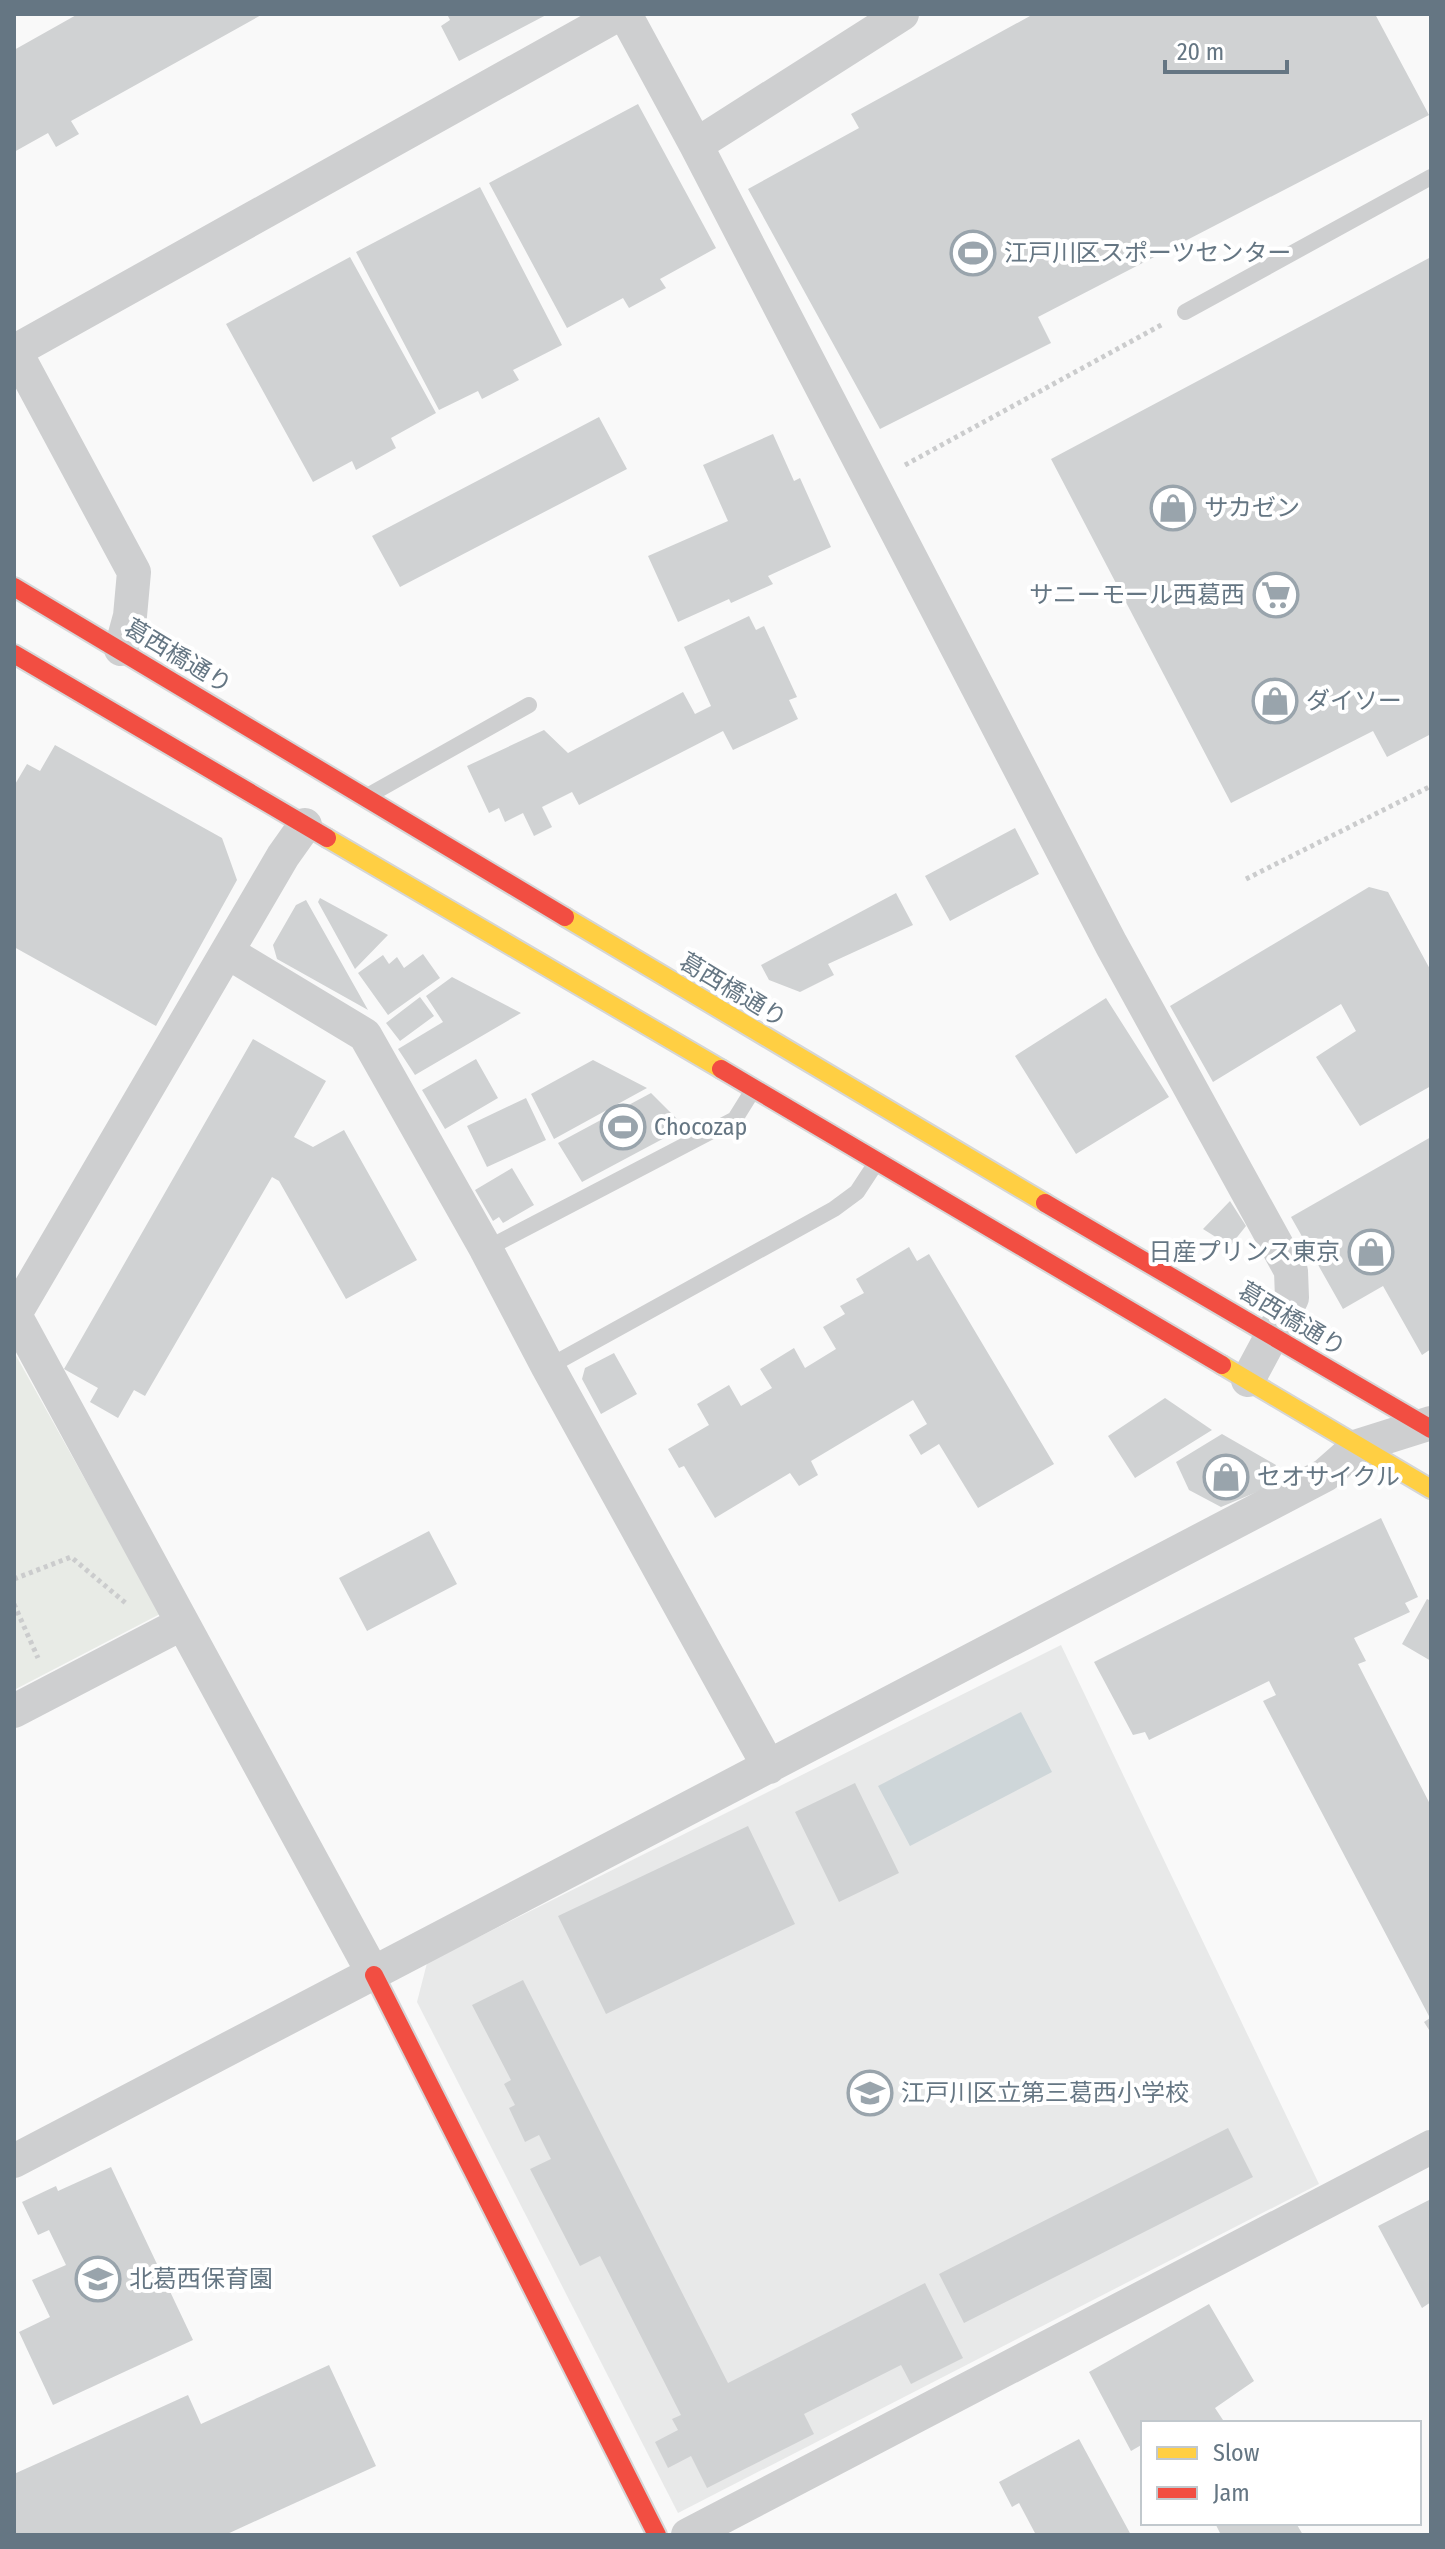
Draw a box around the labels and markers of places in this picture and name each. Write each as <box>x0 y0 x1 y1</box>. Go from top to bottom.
sports icon: 江戸川区スポーツセンター <box>949 229 997 277</box>
place label: 江戸川区スポーツセンター <box>1004 239 1292 267</box>
shop icon: サカゼン <box>1149 484 1197 532</box>
place label: サカゼン <box>1204 494 1300 522</box>
supermarket icon: サニーモール西葛西 <box>1252 571 1300 619</box>
place label: サニーモール西葛西 <box>1029 581 1245 609</box>
shop icon: ダイソー <box>1251 677 1299 725</box>
place label: ダイソー <box>1306 687 1402 715</box>
sports icon: Chocozap <box>599 1103 647 1151</box>
place label: Chocozap <box>654 1113 747 1141</box>
shop icon: 日産プリンス東京 <box>1347 1228 1395 1276</box>
place label: 日産プリンス東京 <box>1148 1238 1340 1266</box>
shop icon: セオサイクル <box>1202 1453 1250 1501</box>
place label: セオサイクル <box>1257 1463 1400 1491</box>
school or university icon: 江戸川区立第三葛西小学校 <box>846 2069 894 2117</box>
place label: 江戸川区立第三葛西小学校 <box>901 2079 1189 2107</box>
school or university icon: 北葛西保育園 <box>74 2255 122 2303</box>
place label: 北葛西保育園 <box>129 2265 273 2293</box>

